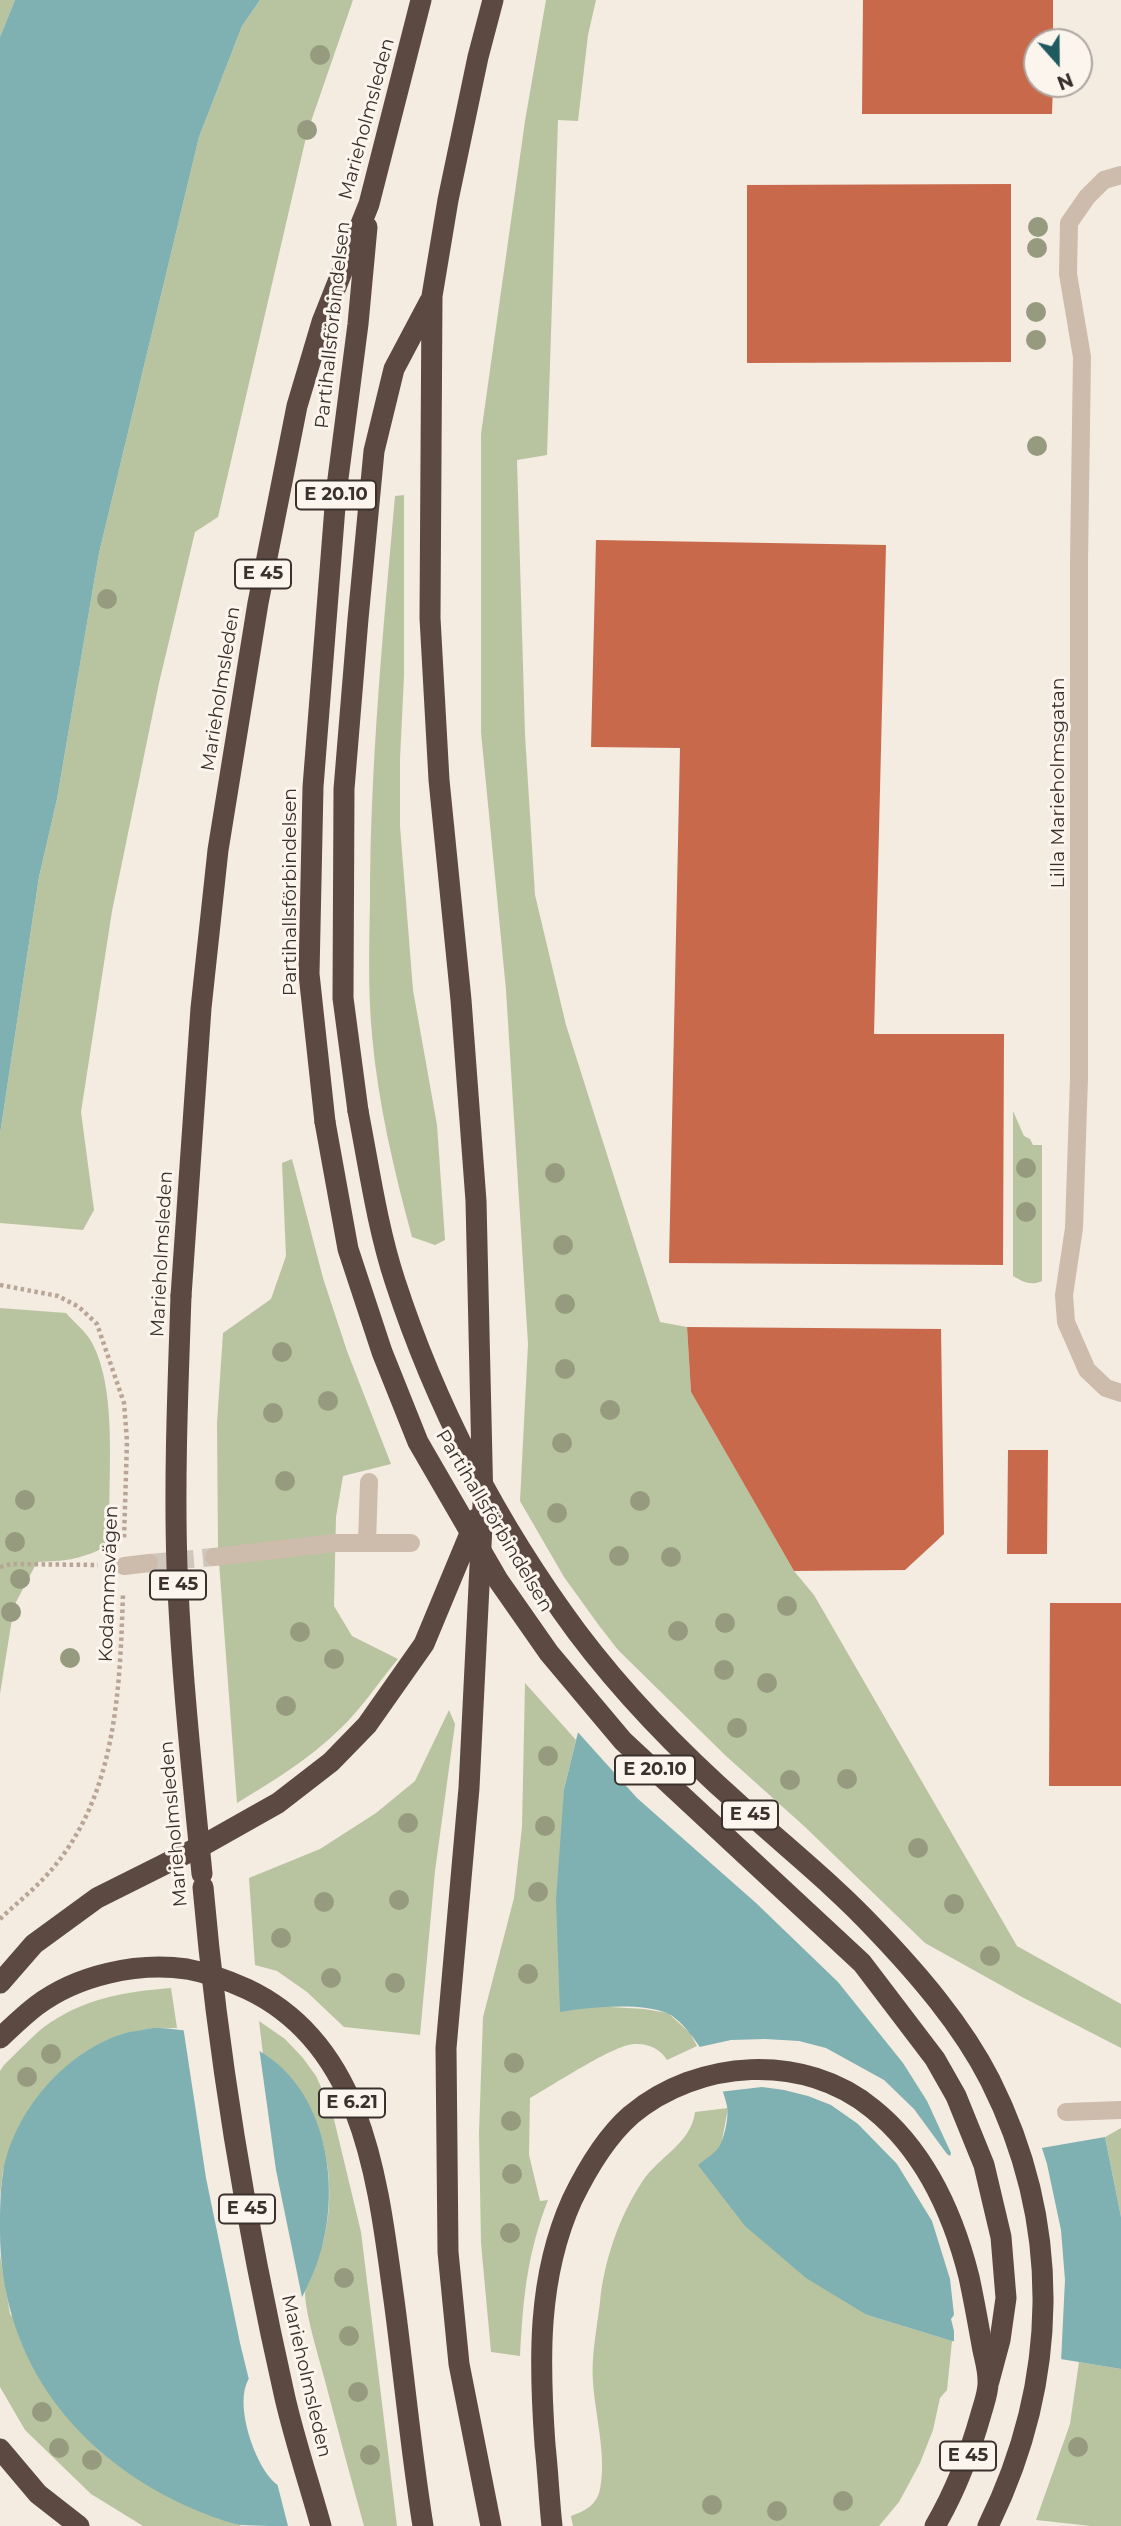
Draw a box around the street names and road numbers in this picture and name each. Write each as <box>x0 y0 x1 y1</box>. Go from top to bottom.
street label: Marieholmsleden <box>334 36 400 202</box>
street label: Partihallsförbindelsen <box>311 220 355 430</box>
road number: E 20.10 <box>296 480 376 509</box>
road number: E 45 <box>235 560 291 588</box>
street label: Marieholmsleden <box>197 605 245 773</box>
street label: Lilla Marieholmsgatan <box>1047 677 1069 889</box>
street label: Partihallsförbindelsen <box>279 788 301 996</box>
street label: Marieholmsleden <box>146 1170 178 1338</box>
street label: Partihallsförbindelsen <box>431 1426 557 1616</box>
street label: Kodammsvägen <box>95 1505 123 1663</box>
road number: E 45 <box>150 1570 206 1600</box>
street label: Marieholmsleden <box>155 1740 193 1908</box>
road number: E 20.10 <box>615 1756 695 1784</box>
road number: E 45 <box>722 1800 778 1829</box>
road number: E 6.21 <box>319 2088 385 2118</box>
road number: E 45 <box>219 2194 275 2224</box>
street label: Marieholmsleden <box>276 2292 336 2460</box>
road number: E 45 <box>940 2442 996 2470</box>

